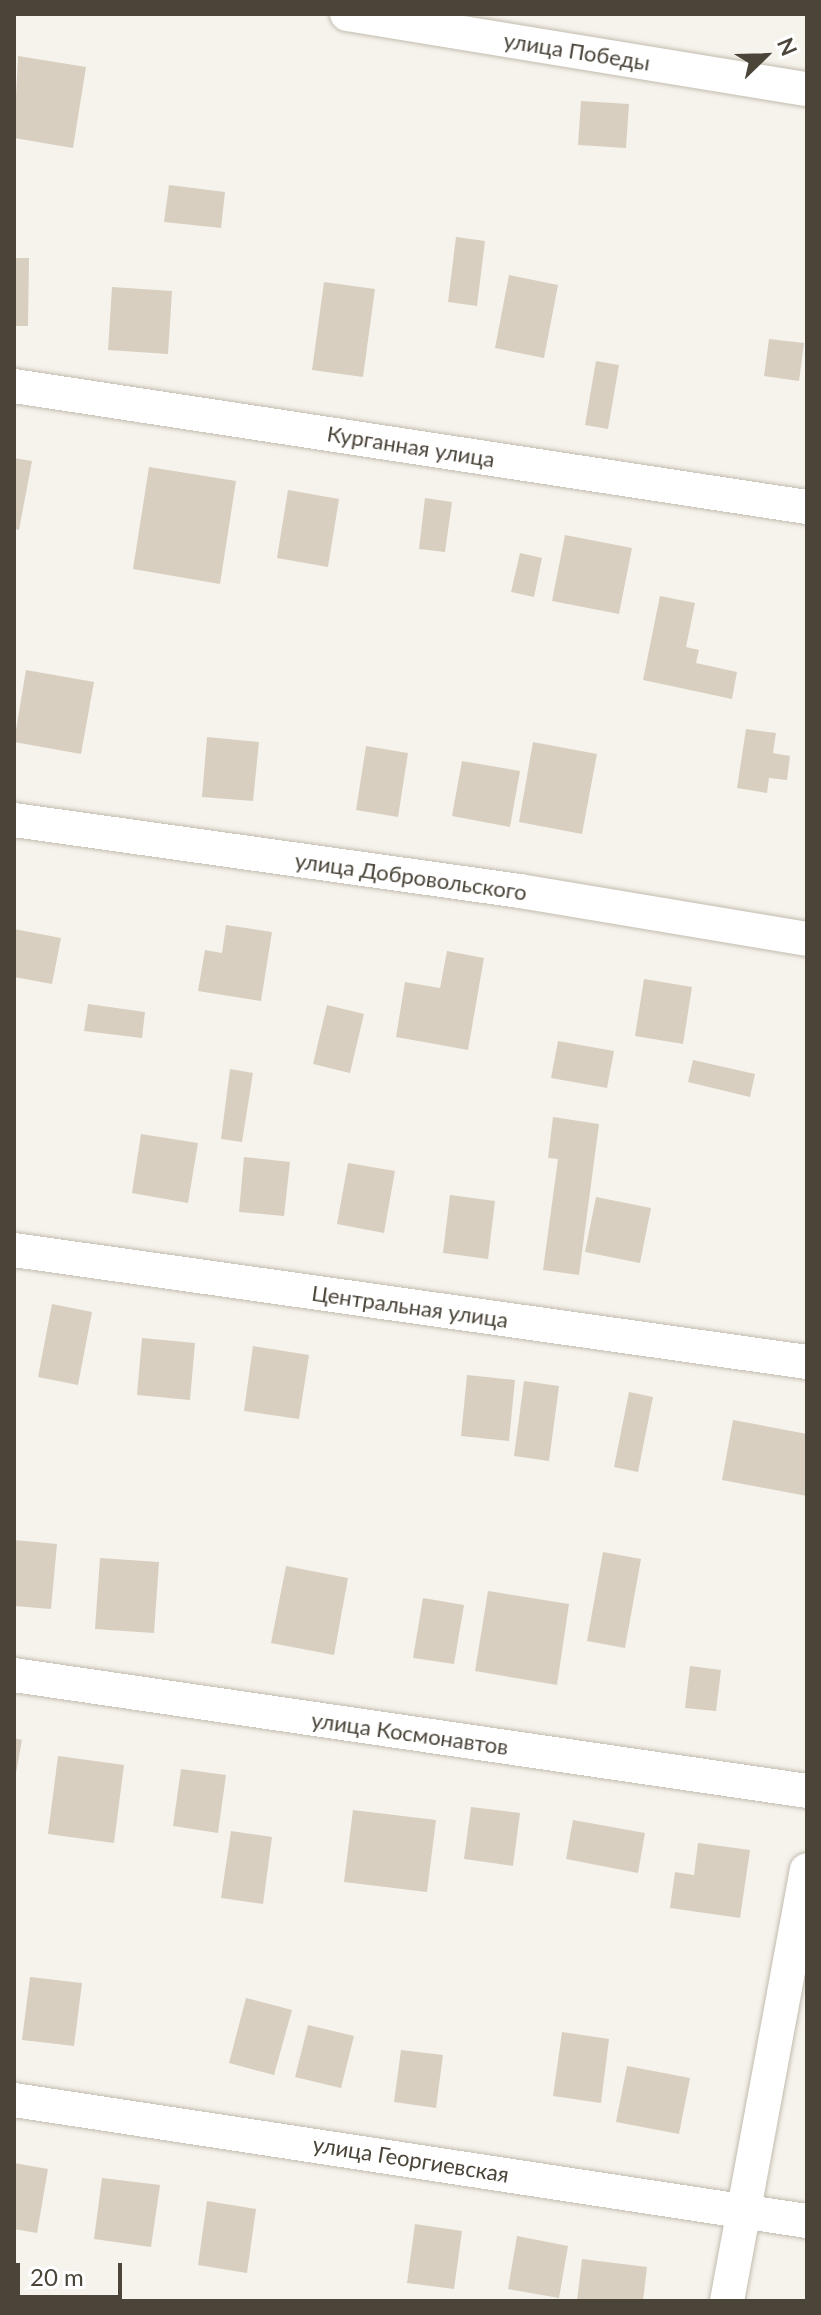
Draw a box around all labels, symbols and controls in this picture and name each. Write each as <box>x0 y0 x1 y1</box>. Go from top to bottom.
north arrow <box>725 16 805 96</box>
street label: улица Победы <box>502 26 652 76</box>
text: N <box>772 33 803 59</box>
street label: Курганная улица <box>325 420 497 472</box>
street label: улица Добровольского <box>293 847 529 905</box>
street label: Центральная улица <box>310 1279 510 1333</box>
street label: улица Космонавтов <box>310 1706 510 1760</box>
street label: улица Георгиевская <box>311 2130 511 2188</box>
scale bar <box>20 2247 126 2297</box>
text: 20 m <box>30 2262 84 2291</box>

